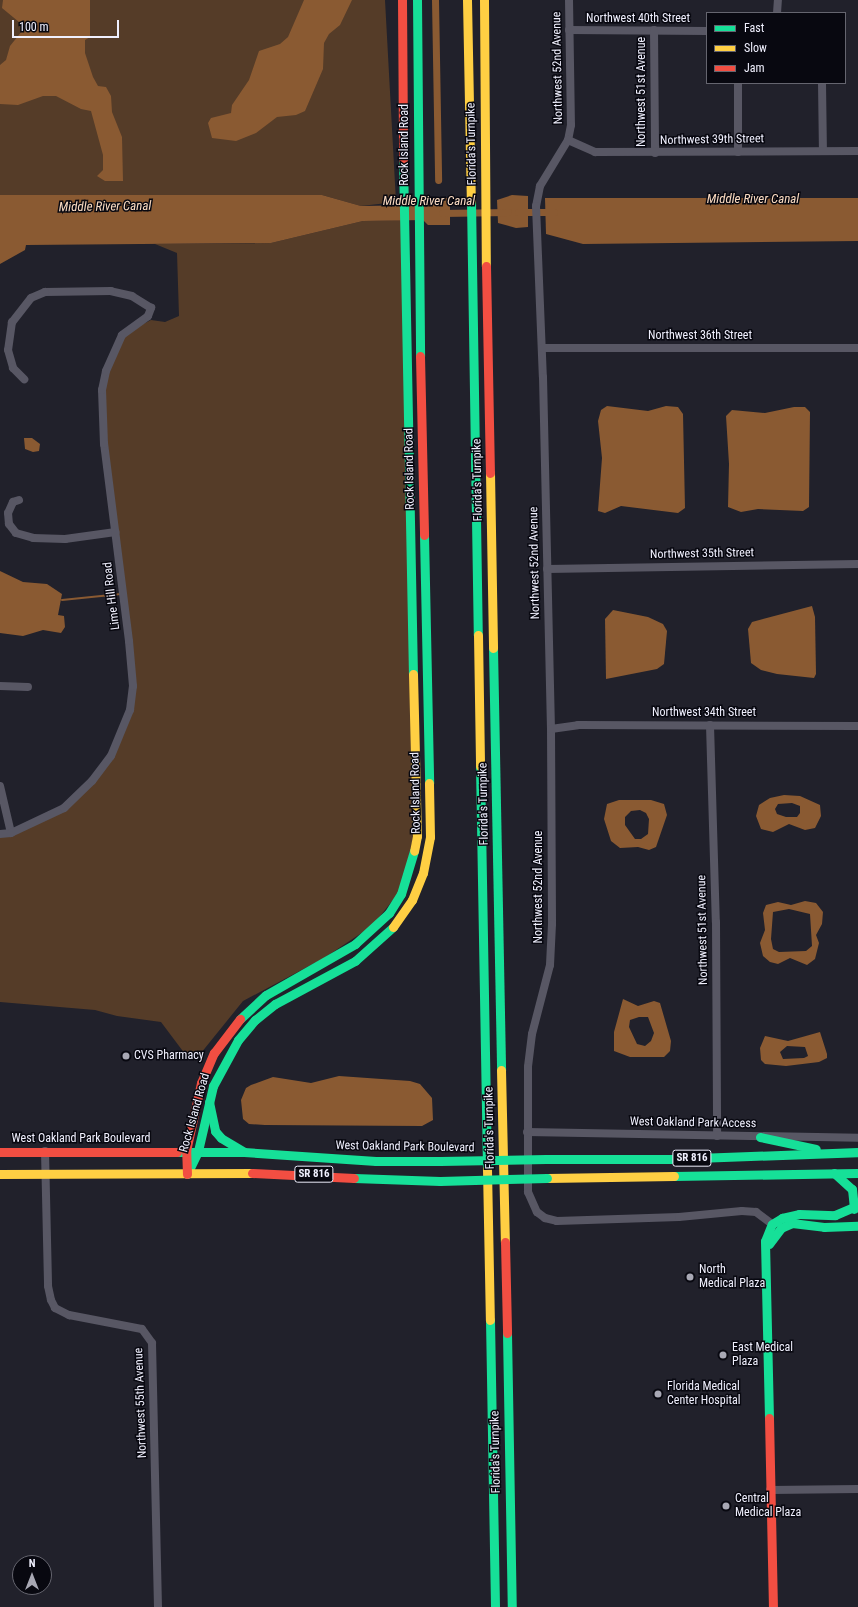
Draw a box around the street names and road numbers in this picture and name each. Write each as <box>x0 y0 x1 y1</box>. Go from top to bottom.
street label: Northwest 52nd Avenue <box>550 11 566 125</box>
street label: Northwest 40th Street <box>586 12 690 26</box>
street label: Northwest 51st Avenue <box>635 37 649 147</box>
street label: Florida's Turnpike <box>464 103 480 185</box>
street label: Rock Island Road <box>398 104 412 186</box>
street label: Northwest 39th Street <box>660 132 764 148</box>
street label: Northwest 36th Street <box>648 329 752 343</box>
street label: Rock Island Road <box>402 428 418 510</box>
street label: Florida's Turnpike <box>470 439 486 521</box>
street label: Northwest 52nd Avenue <box>527 506 543 620</box>
street label: Northwest 35th Street <box>650 546 754 562</box>
street label: Lime Hill Road <box>101 561 123 631</box>
street label: Northwest 34th Street <box>652 706 756 720</box>
street label: Rock Island Road <box>408 752 424 834</box>
street label: Florida's Turnpike <box>476 763 492 845</box>
street label: Northwest 52nd Avenue <box>532 831 546 943</box>
street label: Northwest 51st Avenue <box>695 875 711 985</box>
street label: Rock Island Road <box>177 1072 213 1154</box>
street label: Florida's Turnpike <box>482 1087 498 1169</box>
street label: West Oakland Park Access <box>630 1115 756 1131</box>
street label: West Oakland Park Boulevard <box>12 1132 150 1146</box>
street label: West Oakland Park Boulevard <box>335 1139 475 1155</box>
road number: SR 816 <box>672 1149 712 1167</box>
road number: SR 816 <box>294 1165 334 1183</box>
street label: Northwest 55th Avenue <box>132 1348 150 1458</box>
street label: Florida's Turnpike <box>488 1411 504 1493</box>

